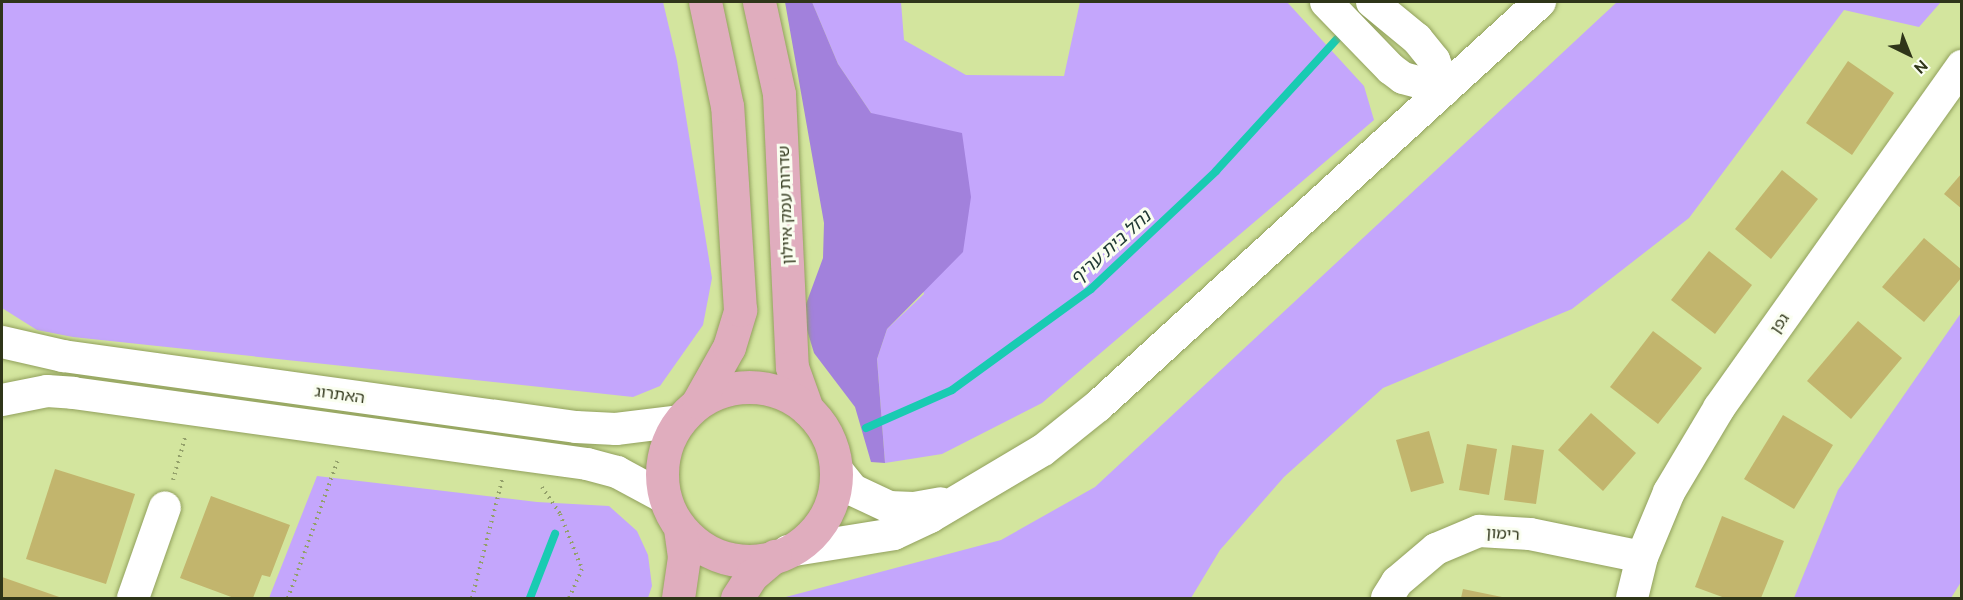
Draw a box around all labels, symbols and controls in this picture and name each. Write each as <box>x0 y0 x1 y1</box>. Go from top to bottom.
north arrow <box>1879 24 1939 84</box>
text: N <box>1911 57 1932 78</box>
street label: שדרות עמק איילון <box>773 145 797 265</box>
water label: נחל בית עריף <box>1065 205 1155 289</box>
street label: גפן <box>1765 309 1793 337</box>
street label: האתרוג <box>314 381 366 407</box>
street label: רימון <box>1486 522 1520 544</box>

